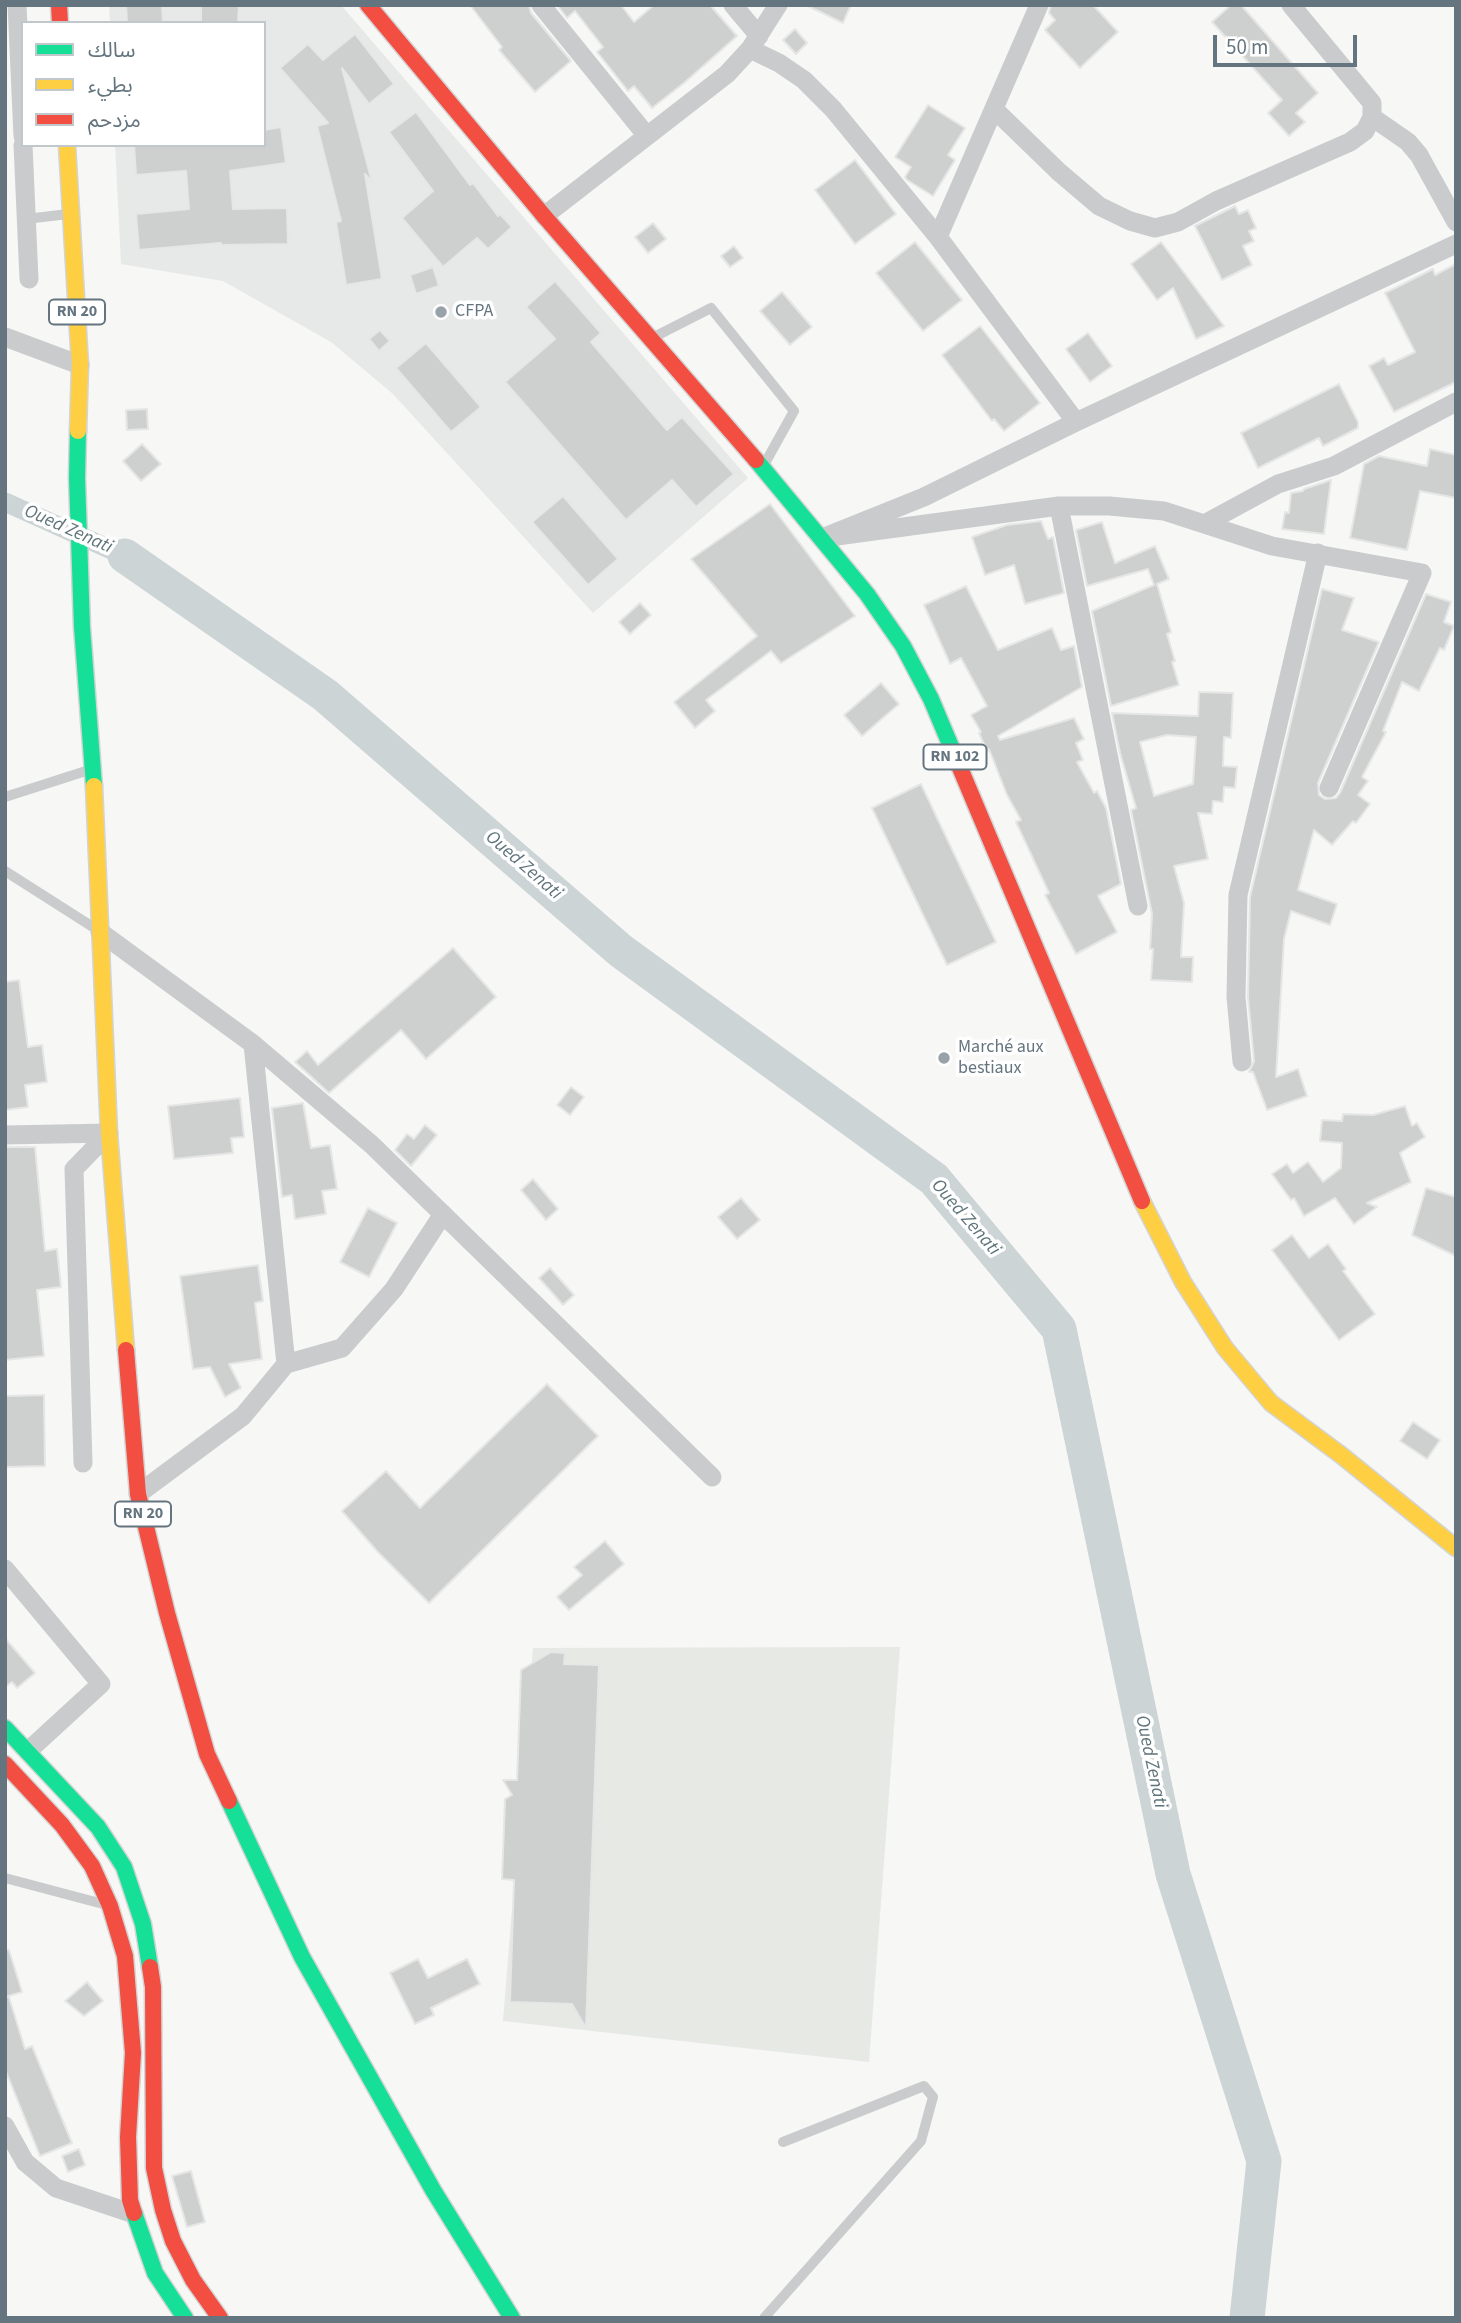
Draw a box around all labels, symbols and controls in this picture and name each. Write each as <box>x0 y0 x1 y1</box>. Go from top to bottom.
legend <box>21 21 266 147</box>
scale bar <box>1216 21 1360 65</box>
text: 50 m <box>1226 32 1268 62</box>
text: سالك <box>88 35 135 65</box>
text: بطيء <box>88 70 133 100</box>
text: مزدحم <box>88 105 141 135</box>
road number: RN 20 <box>49 300 105 324</box>
place label: CFPA <box>455 301 493 323</box>
marker: CFPA <box>433 304 449 320</box>
water label: Oued Zenati <box>20 500 116 560</box>
road number: RN 102 <box>923 744 986 770</box>
water label: Oued Zenati <box>480 826 566 906</box>
place label: Marché aux bestiaux <box>958 1037 1044 1080</box>
marker: Marché aux bestiaux <box>936 1050 952 1066</box>
water label: Oued Zenati <box>925 1175 1005 1261</box>
road number: RN 20 <box>115 1502 171 1526</box>
water label: Oued Zenati <box>1129 1714 1171 1810</box>

